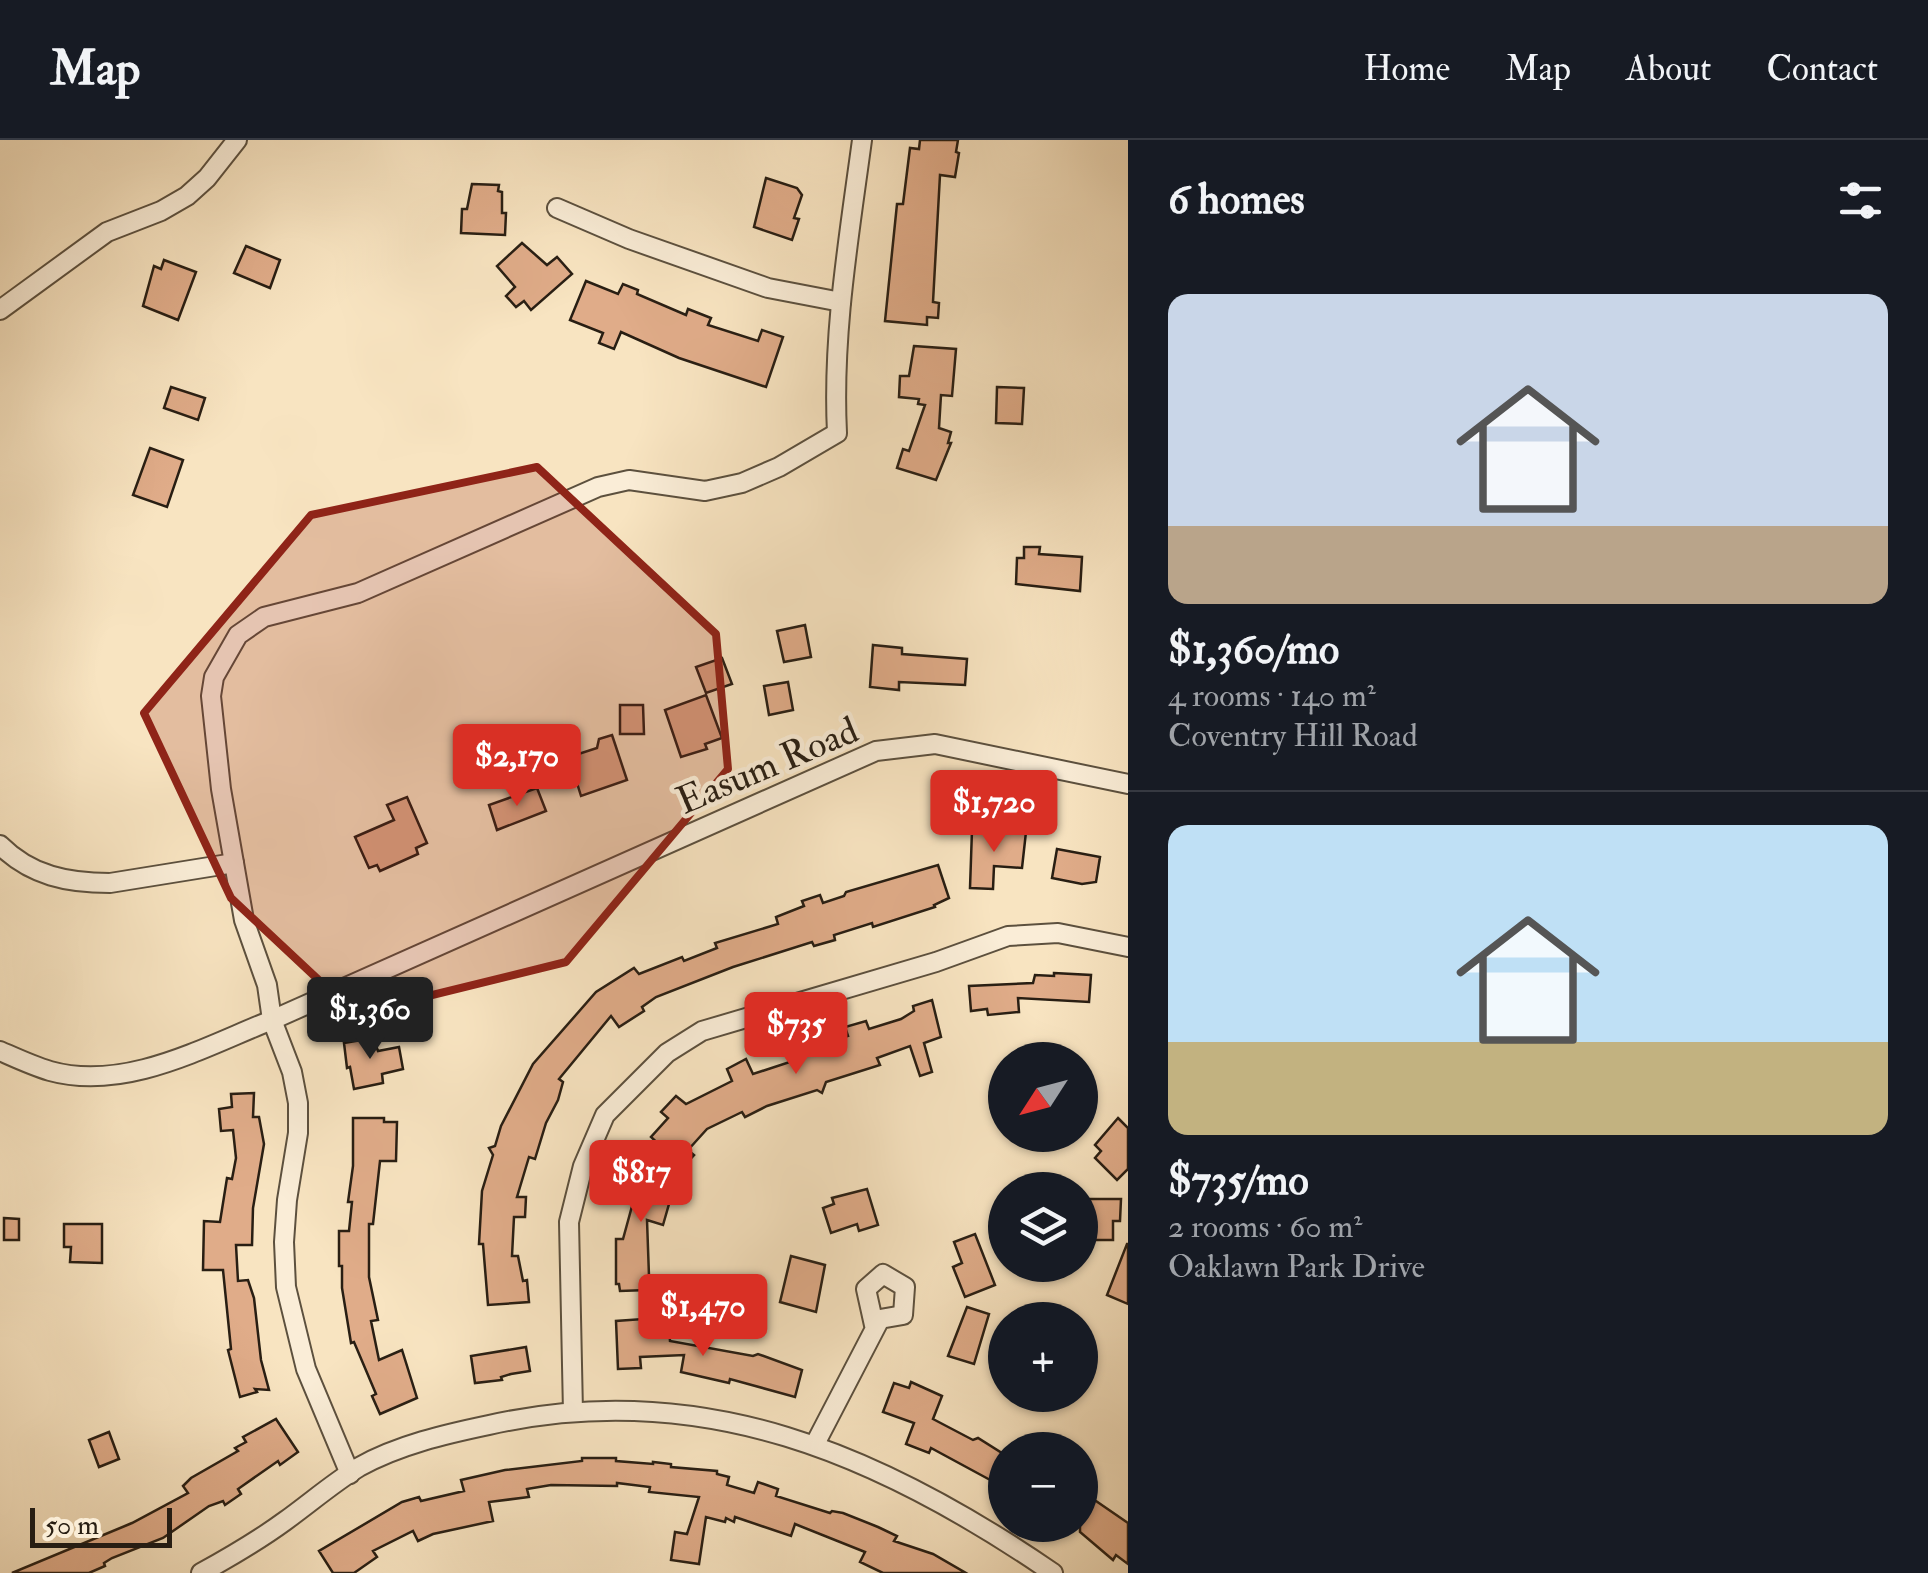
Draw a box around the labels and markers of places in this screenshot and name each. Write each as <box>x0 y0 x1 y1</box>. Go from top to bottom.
pin: $2,170 <box>436 724 598 809</box>
pin: $1,720 <box>913 770 1075 855</box>
pin: $1,360 <box>289 977 451 1062</box>
pin: $735 <box>737 992 855 1077</box>
pin: $817 <box>582 1140 700 1225</box>
pin: $1,470 <box>622 1274 784 1359</box>

